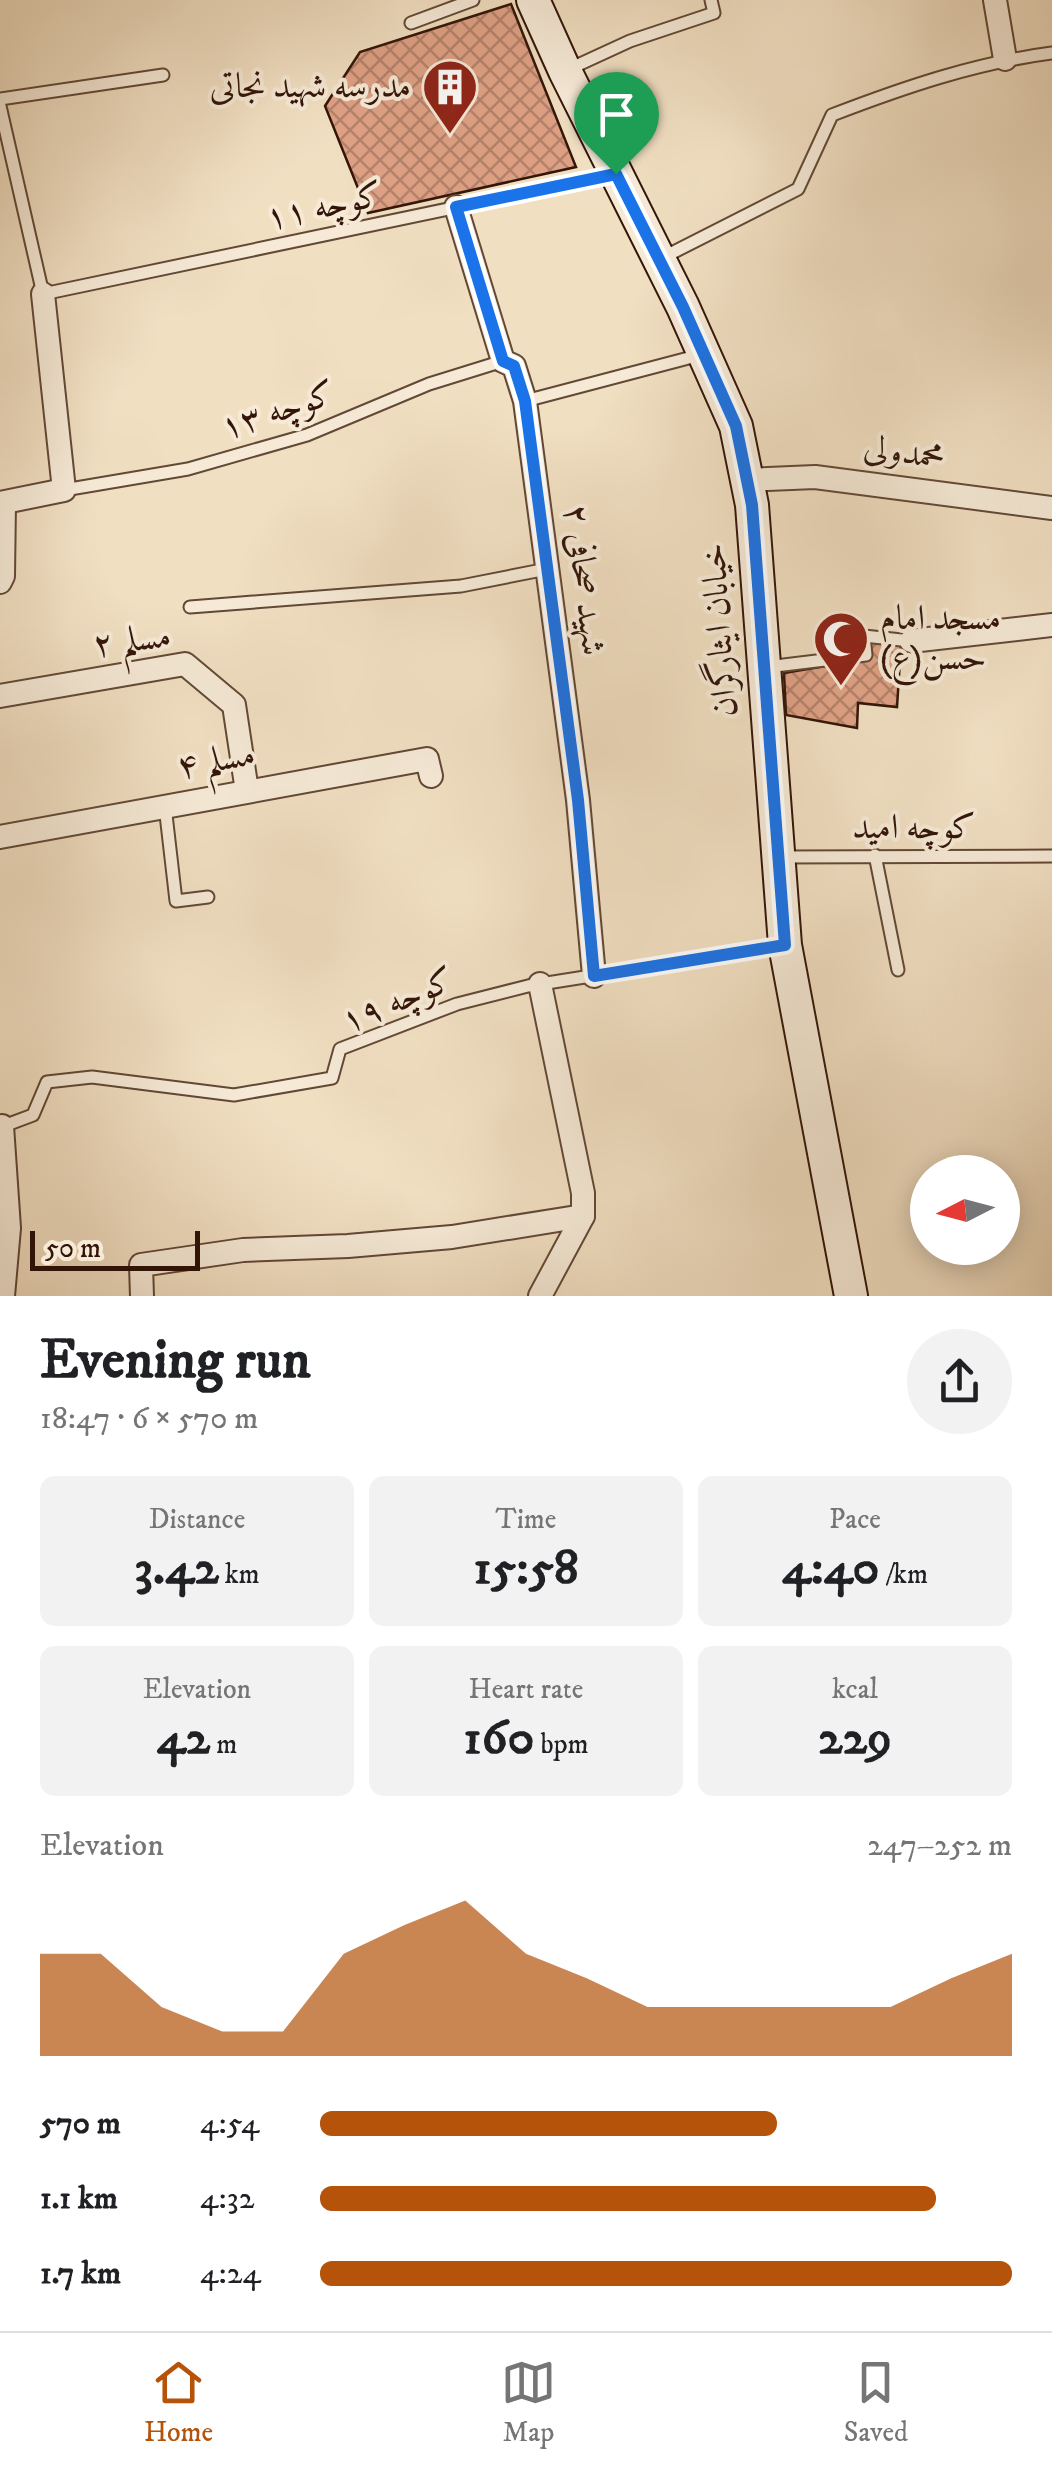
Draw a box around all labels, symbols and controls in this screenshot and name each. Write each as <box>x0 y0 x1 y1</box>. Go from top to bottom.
building icon: مدرسه شهید نجاتی <box>420 57 480 136</box>
place label: مدرسه شهید نجاتی <box>209 65 411 109</box>
pin <box>574 72 659 175</box>
icon: arrive <box>589 87 644 142</box>
street label: کوچه ۱۱ <box>262 173 386 241</box>
street label: کوچه ۱۳ <box>215 372 341 450</box>
street label: محمدولی <box>861 426 947 480</box>
street label: شهید صحافی ۲ <box>553 502 615 658</box>
street label: خیابان ایثارگران <box>690 542 748 719</box>
place label: مسجد امام حسن(ع) <box>880 597 1001 686</box>
mosque icon: مسجد امام حسن(ع) <box>811 609 871 688</box>
street label: مسلم ۲ <box>90 614 175 679</box>
street label: مسلم ۴ <box>174 733 260 800</box>
street label: کوچه امید <box>852 806 976 850</box>
street label: کوچه ۱۹ <box>335 958 461 1044</box>
north arrow <box>910 1155 1020 1265</box>
map controls <box>910 1155 1020 1265</box>
scale bar <box>30 1226 200 1270</box>
text: 50 m <box>45 1231 101 1266</box>
text: Evening run <box>40 1327 311 1396</box>
button: share <box>907 1329 1012 1434</box>
text: 18:47 · 6 × 570 m <box>40 1399 258 1439</box>
text: Distance <box>149 1502 245 1537</box>
text: Time <box>496 1502 556 1537</box>
text: Pace <box>829 1502 881 1537</box>
text: 3.42 <box>134 1537 219 1600</box>
text: 15:58 <box>473 1537 579 1600</box>
text: 4:40 <box>782 1537 879 1600</box>
text: km <box>219 1557 260 1592</box>
text: /km <box>879 1557 928 1592</box>
text: Elevation <box>143 1672 251 1707</box>
text: Heart rate <box>469 1672 583 1707</box>
text: kcal <box>832 1672 878 1707</box>
text: 42 <box>157 1707 210 1770</box>
text: 160 <box>463 1707 534 1770</box>
text: 229 <box>818 1707 892 1770</box>
text: m <box>210 1727 237 1762</box>
text: bpm <box>534 1727 589 1762</box>
text: Elevation <box>40 1826 164 1866</box>
text: 247–252 m <box>867 1826 1012 1866</box>
text: 570 m <box>40 2104 121 2144</box>
text: 4:54 <box>200 2104 259 2144</box>
text: 1.1 km <box>40 2179 118 2219</box>
text: 4:32 <box>200 2179 254 2219</box>
text: 1.7 km <box>40 2254 121 2294</box>
text: 4:24 <box>200 2254 261 2294</box>
tab: Home <box>144 2355 213 2450</box>
tab: Map <box>501 2355 556 2450</box>
tab: Saved <box>844 2355 908 2450</box>

